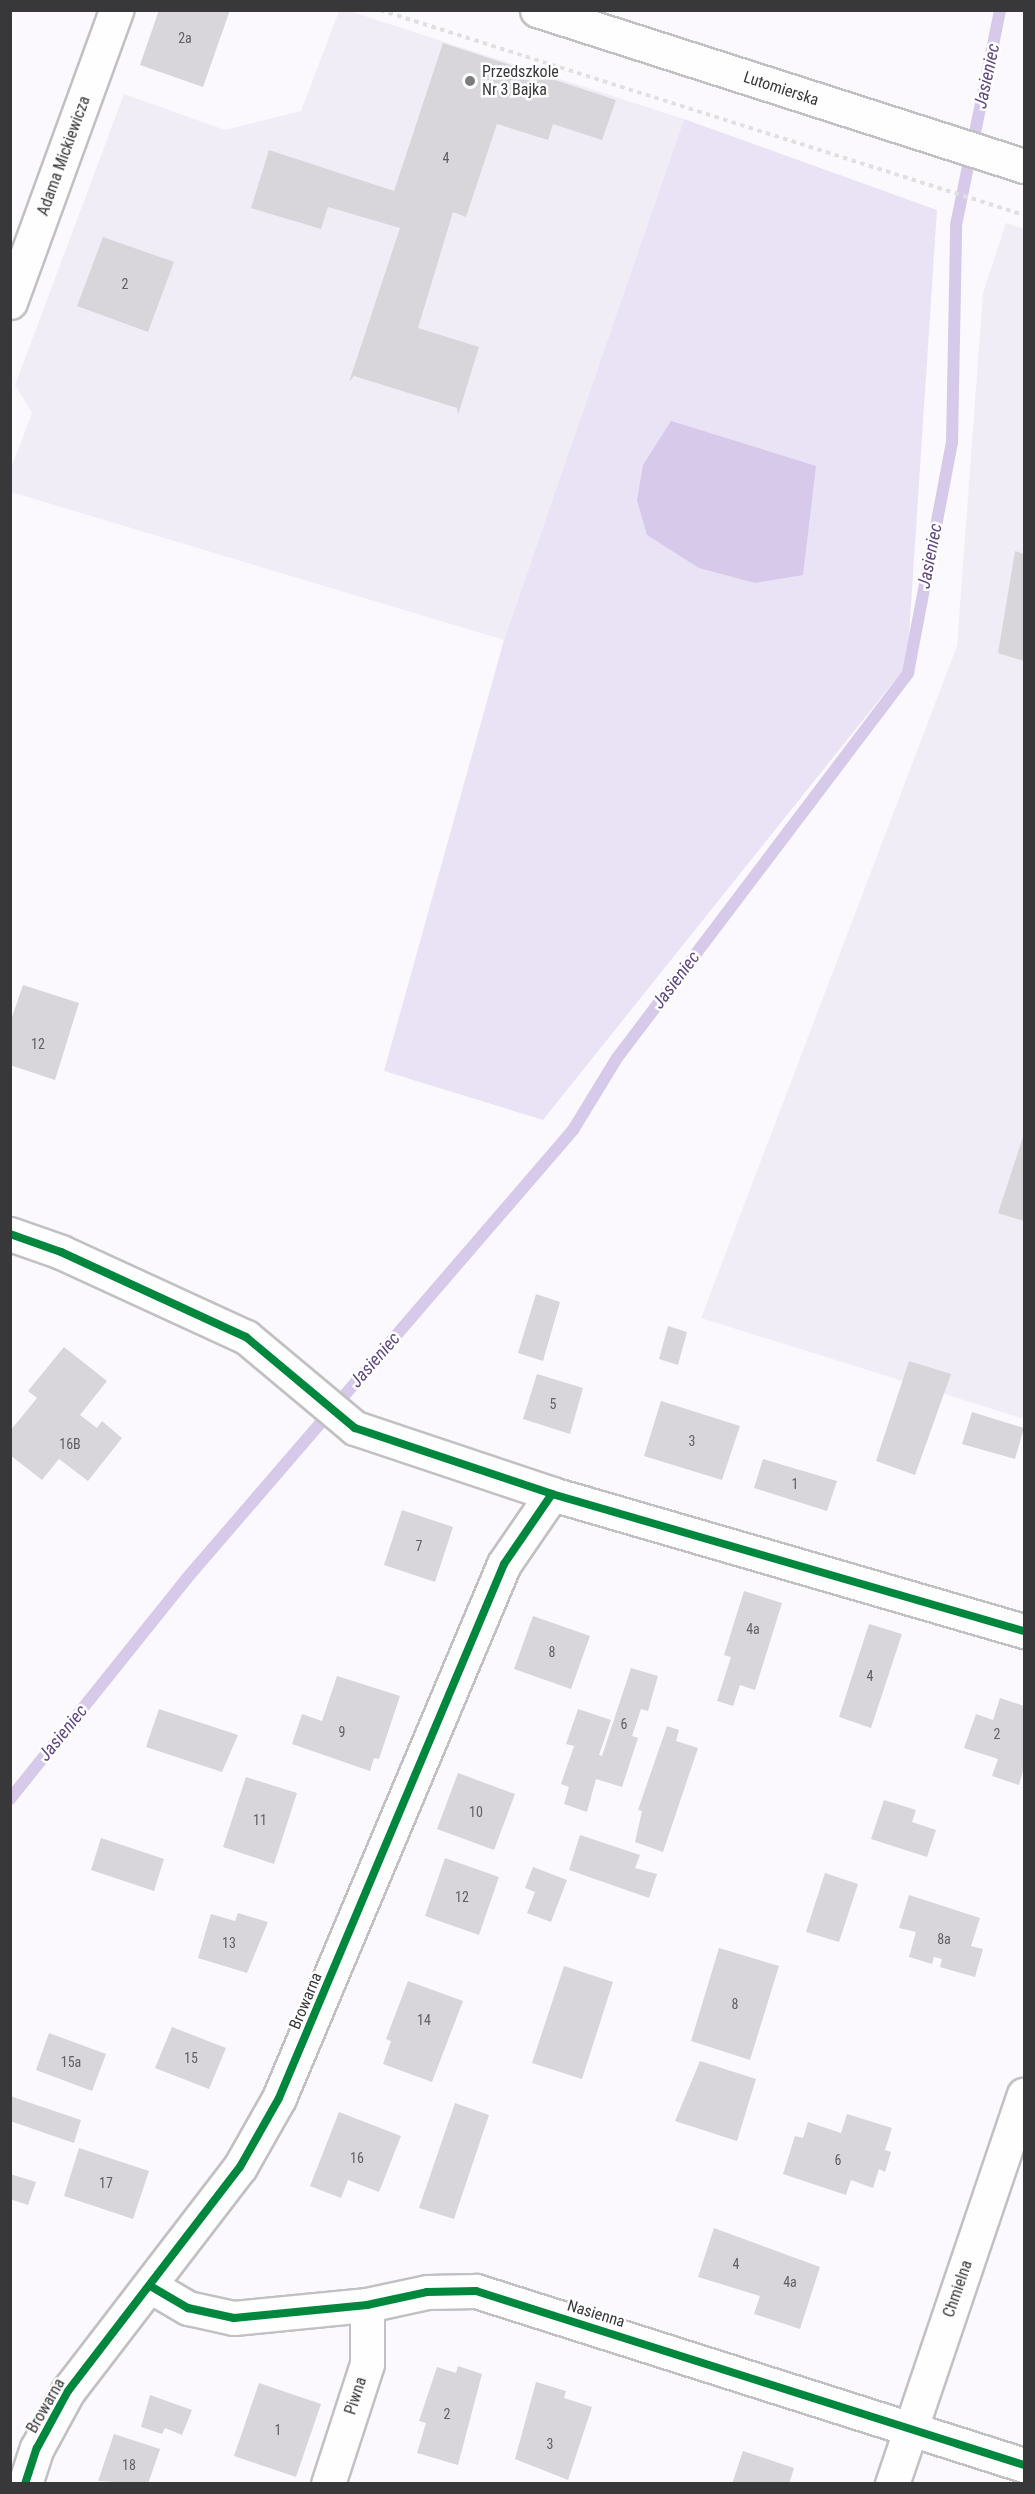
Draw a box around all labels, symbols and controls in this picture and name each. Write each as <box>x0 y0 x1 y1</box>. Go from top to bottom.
house number: 2a <box>178 30 192 46</box>
water label: Jasieniec <box>970 42 1004 110</box>
place label: Przedszkole Nr 3 Bajka <box>482 62 559 100</box>
street label: Lutomierska <box>741 68 821 110</box>
marker: Przedszkole Nr 3 Bajka <box>463 74 477 88</box>
street label: Adama Mickiewicza <box>33 94 95 218</box>
house number: 4 <box>443 150 449 166</box>
house number: 2 <box>122 276 128 292</box>
water label: Jasieniec <box>913 522 947 590</box>
water label: Jasieniec <box>648 947 704 1013</box>
house number: 12 <box>31 1036 45 1052</box>
water label: Jasieniec <box>345 1328 405 1392</box>
house number: 5 <box>550 1396 556 1412</box>
house number: 3 <box>689 1433 695 1449</box>
house number: 16B <box>59 1436 81 1452</box>
house number: 1 <box>792 1476 798 1492</box>
house number: 7 <box>416 1538 422 1554</box>
house number: 4a <box>746 1621 760 1637</box>
house number: 8 <box>549 1644 555 1660</box>
house number: 4 <box>867 1668 873 1684</box>
water label: Jasieniec <box>34 1701 92 1765</box>
house number: 6 <box>621 1716 627 1732</box>
house number: 9 <box>339 1724 345 1740</box>
house number: 2 <box>994 1726 1000 1742</box>
house number: 10 <box>469 1804 483 1820</box>
house number: 11 <box>253 1812 267 1828</box>
house number: 12 <box>455 1889 469 1905</box>
house number: 8a <box>937 1931 951 1947</box>
house number: 13 <box>222 1935 236 1951</box>
street label: Browarna <box>285 1970 327 2032</box>
house number: 8 <box>732 1996 738 2012</box>
house number: 14 <box>417 2012 431 2028</box>
house number: 15 <box>184 2050 198 2066</box>
house number: 15a <box>61 2054 81 2070</box>
house number: 16 <box>350 2150 364 2166</box>
house number: 6 <box>835 2152 841 2168</box>
house number: 17 <box>99 2175 113 2191</box>
house number: 4 <box>733 2256 739 2272</box>
street label: Chmielna <box>939 2258 977 2320</box>
house number: 4a <box>783 2274 797 2290</box>
street label: Nasienna <box>565 2296 627 2332</box>
street label: Browarna <box>23 2375 69 2437</box>
street label: Piwna <box>341 2375 371 2417</box>
house number: 2 <box>444 2406 450 2422</box>
house number: 1 <box>275 2422 281 2438</box>
house number: 3 <box>547 2436 553 2452</box>
house number: 18 <box>122 2457 136 2473</box>

